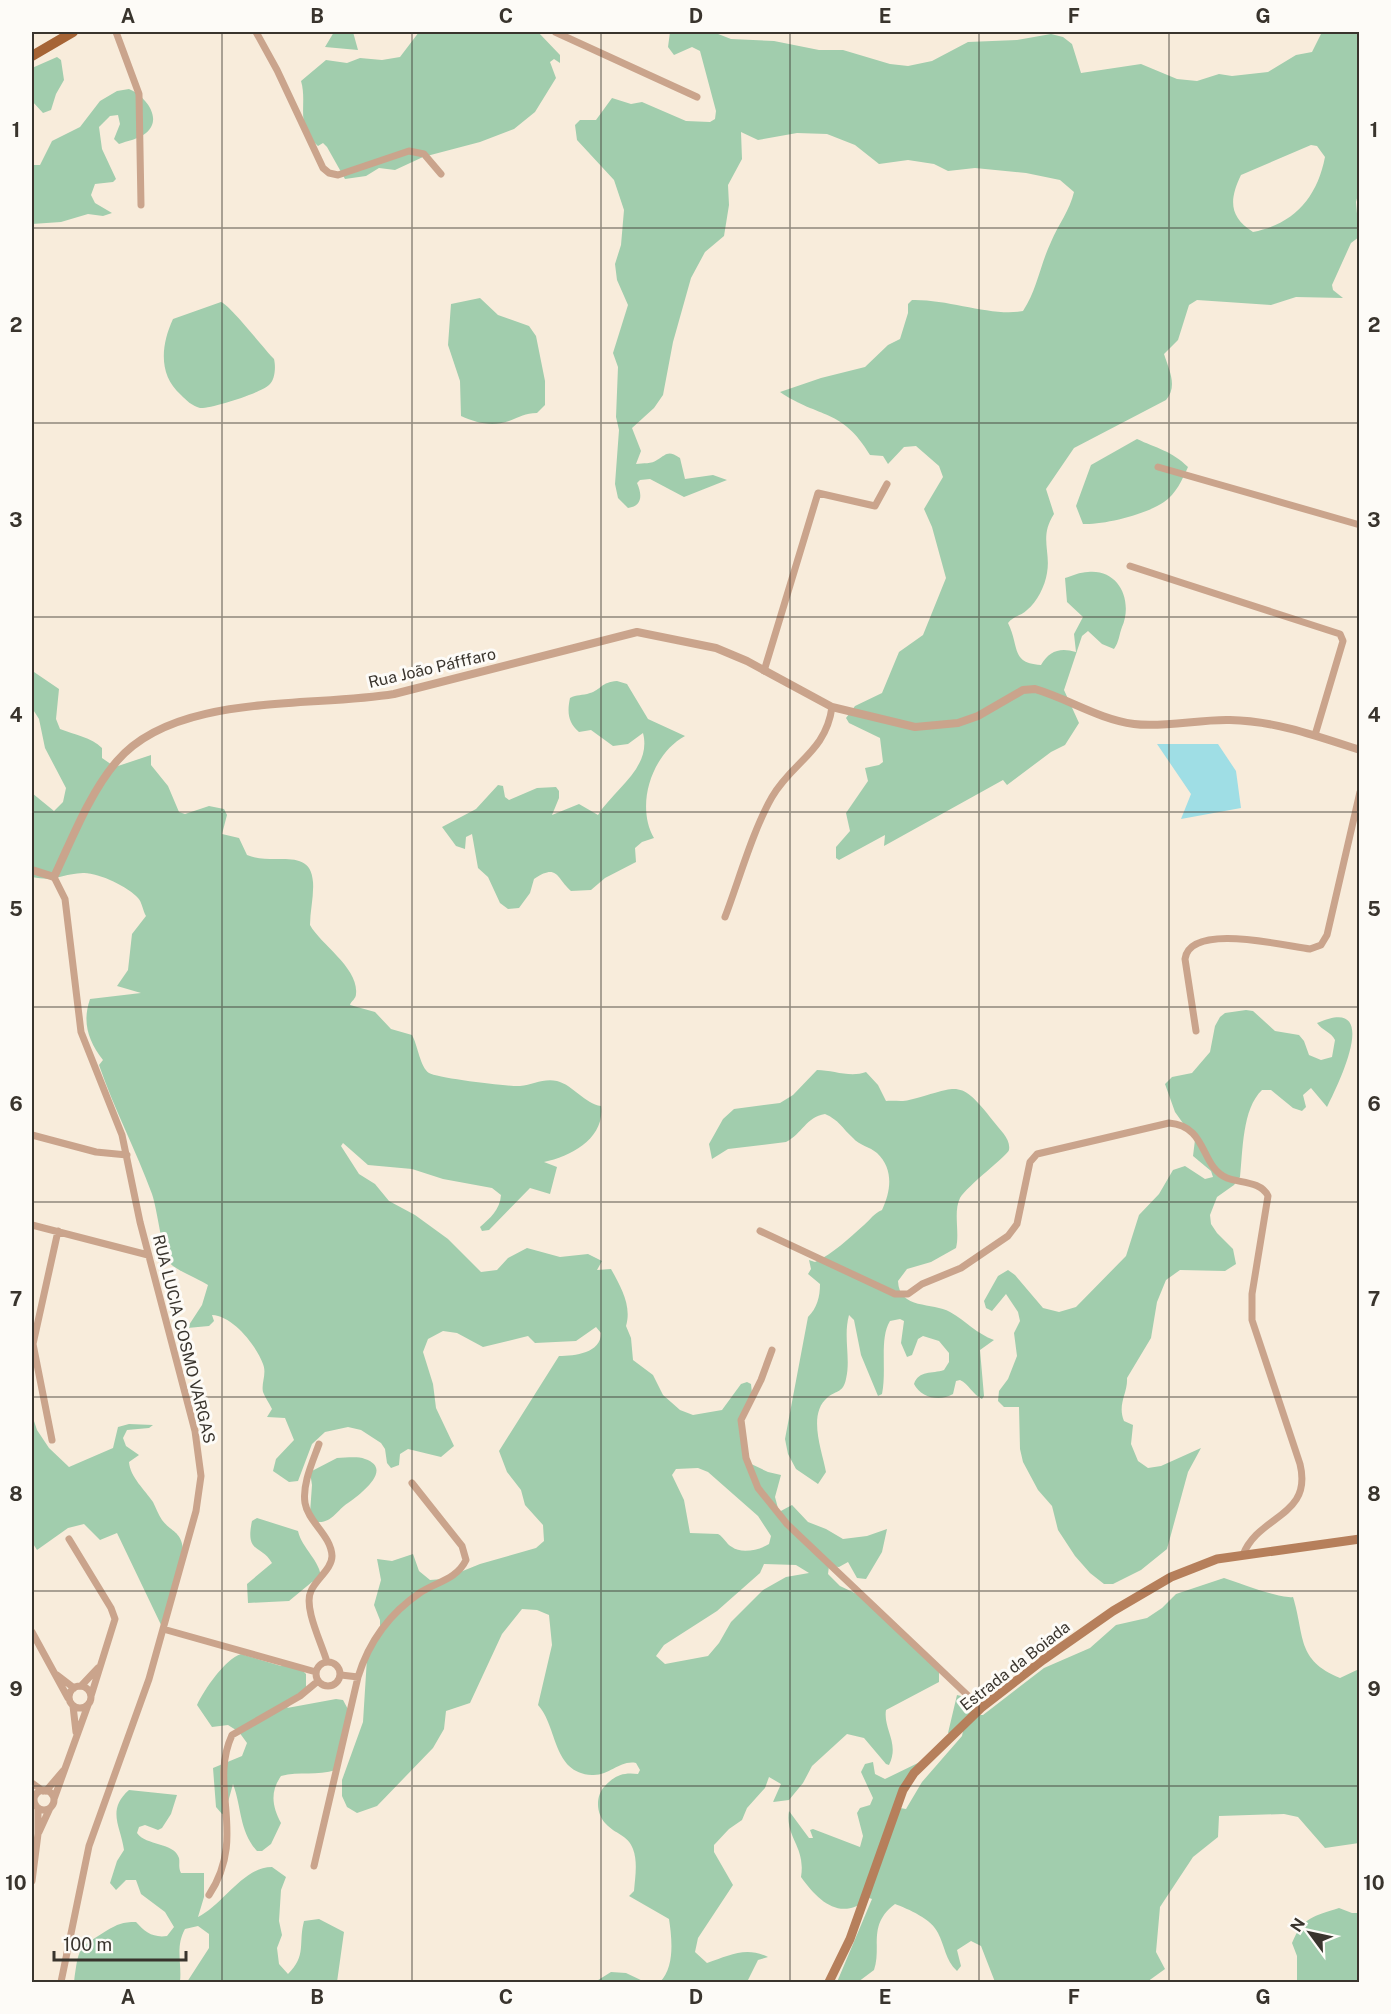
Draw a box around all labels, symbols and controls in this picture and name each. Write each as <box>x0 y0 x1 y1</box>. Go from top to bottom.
text: A <box>121 4 135 28</box>
text: B <box>310 4 324 28</box>
text: C <box>499 4 513 28</box>
text: D <box>689 4 703 28</box>
text: E <box>879 4 891 28</box>
text: F <box>1068 4 1080 28</box>
text: G <box>1255 4 1271 28</box>
text: 1 <box>12 118 20 142</box>
text: 1 <box>1370 118 1378 142</box>
text: 2 <box>10 313 22 337</box>
text: 2 <box>1368 313 1380 337</box>
text: 3 <box>9 508 23 532</box>
text: 3 <box>1367 508 1381 532</box>
street label: Rua João Páfffaro <box>366 644 498 692</box>
text: 4 <box>9 703 23 727</box>
text: 4 <box>1367 703 1381 727</box>
text: 5 <box>9 897 23 921</box>
text: 5 <box>1367 897 1381 921</box>
text: 6 <box>9 1092 23 1116</box>
text: 6 <box>1367 1092 1381 1116</box>
street label: RUA LUCIA COSMO VARGAS <box>149 1233 219 1445</box>
text: 7 <box>10 1287 22 1311</box>
text: 7 <box>1368 1287 1380 1311</box>
text: 8 <box>9 1482 23 1506</box>
text: 8 <box>1367 1482 1381 1506</box>
street label: Estrada da Boiada <box>956 1617 1074 1715</box>
text: 9 <box>9 1677 23 1701</box>
text: 9 <box>1367 1677 1381 1701</box>
text: 10 <box>5 1871 27 1895</box>
text: 10 <box>1363 1871 1385 1895</box>
north arrow <box>1280 1903 1340 1963</box>
text: N <box>1286 1915 1309 1936</box>
scale bar <box>54 1924 186 1962</box>
text: 100 m <box>63 1934 112 1955</box>
text: A <box>121 1985 135 2009</box>
text: B <box>310 1985 324 2009</box>
text: C <box>499 1985 513 2009</box>
text: D <box>689 1985 703 2009</box>
text: E <box>879 1985 891 2009</box>
text: F <box>1068 1985 1080 2009</box>
text: G <box>1255 1985 1271 2009</box>

